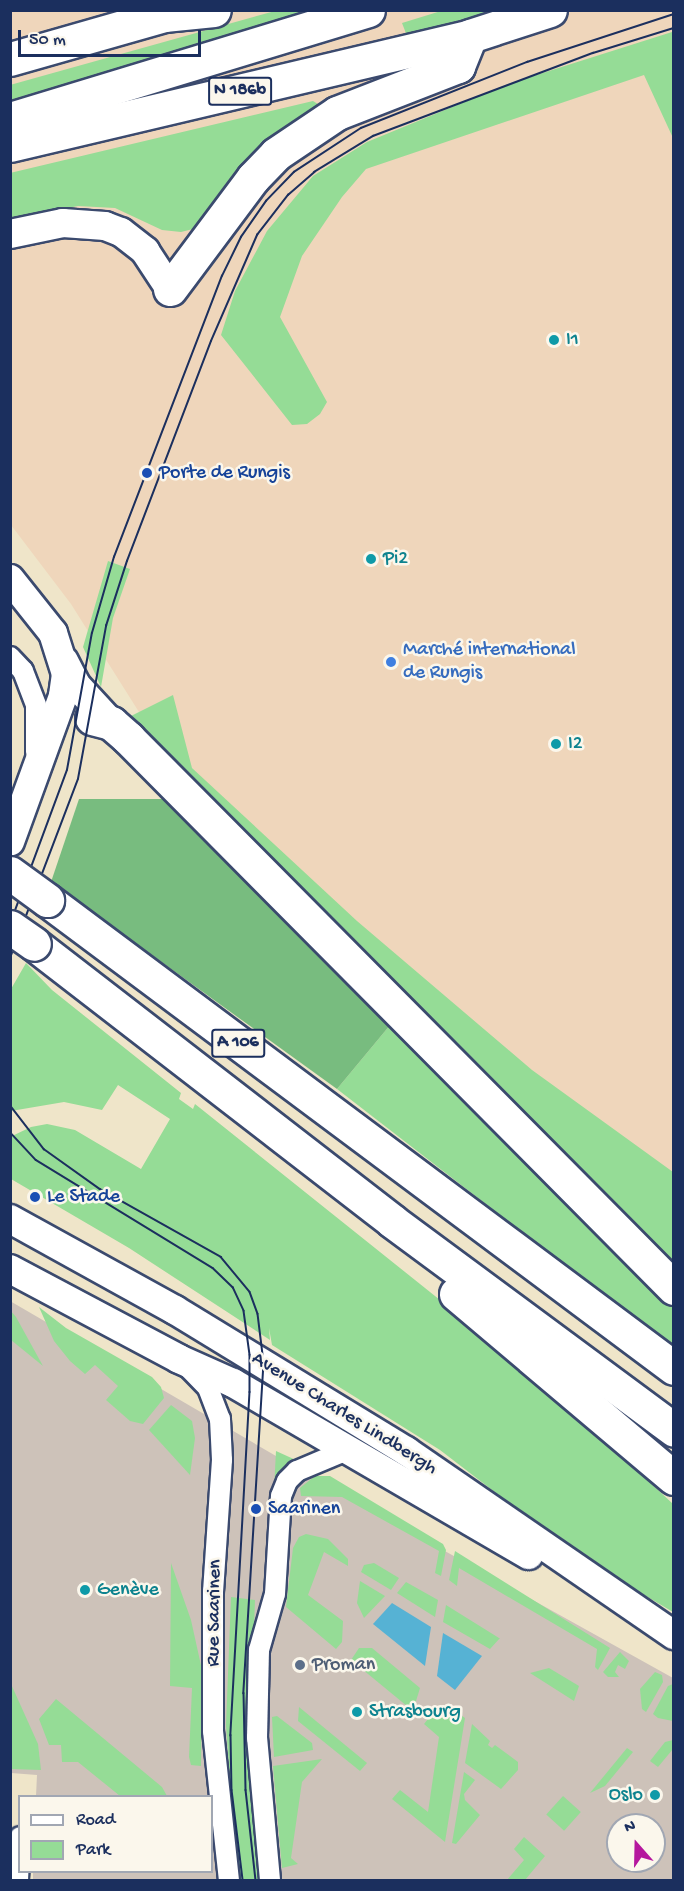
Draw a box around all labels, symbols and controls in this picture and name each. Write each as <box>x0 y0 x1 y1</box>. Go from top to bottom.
scale bar <box>21 18 204 56</box>
text: 50 m <box>29 30 66 51</box>
road number: N 186b <box>207 76 273 106</box>
place label: I1 <box>566 328 579 352</box>
marker: I1 <box>547 333 561 347</box>
place label: Porte de Rungis <box>159 461 290 485</box>
marker: Porte de Rungis <box>140 466 154 480</box>
place label: Pi2 <box>383 547 408 571</box>
marker: Pi2 <box>364 552 378 566</box>
place label: Marché international de Rungis <box>403 638 576 685</box>
marker: Marché international de Rungis <box>384 655 398 669</box>
place label: I2 <box>568 732 583 756</box>
marker: I2 <box>549 737 563 751</box>
road number: A 106 <box>211 1028 265 1058</box>
place label: Le Stade <box>47 1185 120 1209</box>
marker: Le Stade <box>28 1190 42 1204</box>
street label: Avenue Charles Lindbergh <box>247 1347 441 1481</box>
place label: Saarinen <box>268 1497 340 1521</box>
marker: Saarinen <box>249 1502 263 1516</box>
street label: Rue Saarinen <box>202 1559 228 1667</box>
place label: Genève <box>97 1578 159 1602</box>
marker: Genève <box>78 1583 92 1597</box>
place label: Proman <box>312 1653 375 1677</box>
marker: Proman <box>293 1658 307 1672</box>
place label: Strasbourg <box>369 1700 461 1724</box>
marker: Strasbourg <box>350 1705 364 1719</box>
place label: Oslo <box>609 1783 643 1807</box>
marker: Oslo <box>648 1788 662 1802</box>
legend <box>18 1795 213 1873</box>
text: Road <box>76 1810 115 1831</box>
north arrow <box>606 1813 666 1873</box>
text: N <box>622 1817 639 1838</box>
text: Park <box>76 1840 110 1861</box>

